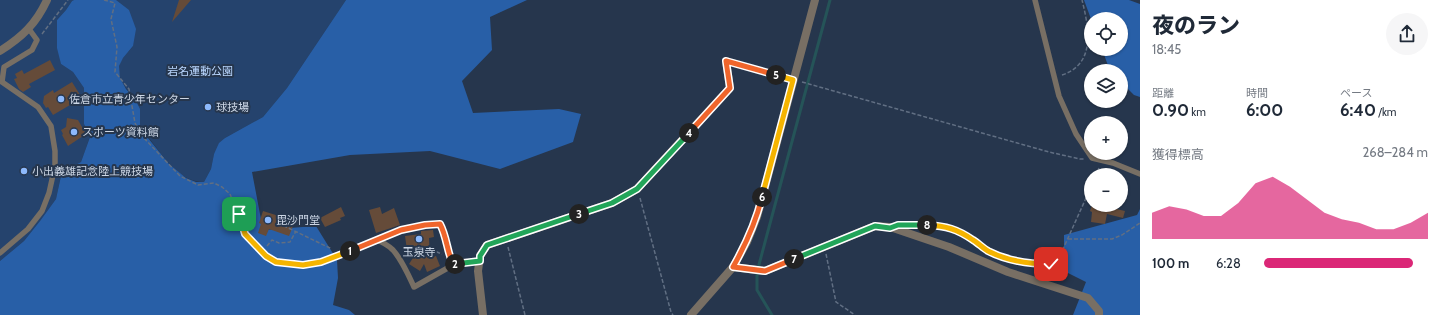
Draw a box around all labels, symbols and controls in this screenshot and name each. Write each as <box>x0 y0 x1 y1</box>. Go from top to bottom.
map controls <box>1084 12 1128 212</box>
button: locate <box>1084 12 1128 56</box>
text: 夜のラン <box>1152 12 1240 39</box>
button: share <box>1386 13 1428 55</box>
text: 18:45 <box>1152 41 1181 57</box>
park label: 岩名運動公園 <box>167 64 233 78</box>
button: layers <box>1084 64 1128 108</box>
pin: 5 <box>766 65 786 85</box>
text: 5 <box>773 68 779 82</box>
text: 距離 <box>1152 86 1174 100</box>
text: 時間 <box>1246 86 1268 100</box>
text: ペース <box>1340 86 1372 100</box>
place label: 佐倉市立青少年センター <box>69 92 190 106</box>
marker: 佐倉市立青少年センター <box>56 94 66 104</box>
place label: 球技場 <box>216 100 249 114</box>
text: 0.90 <box>1152 100 1189 120</box>
text: 6:00 <box>1246 100 1283 120</box>
text: 6:40 <box>1340 100 1376 120</box>
marker: 球技場 <box>203 102 213 112</box>
text: km <box>1189 105 1206 119</box>
text: /km <box>1376 105 1397 119</box>
button: + <box>1084 116 1128 160</box>
pin: 4 <box>679 123 699 143</box>
place label: スポーツ資料館 <box>82 125 159 139</box>
text: 4 <box>686 126 692 140</box>
marker: スポーツ資料館 <box>69 127 79 137</box>
text: 268–284 m <box>1363 144 1428 160</box>
text: 獲得標高 <box>1152 146 1204 162</box>
place label: 小出義雄記念陸上競技場 <box>32 164 153 178</box>
marker: 小出義雄記念陸上競技場 <box>19 166 29 176</box>
button: − <box>1084 168 1128 212</box>
pin: 6 <box>752 187 772 207</box>
text: 6 <box>759 190 765 204</box>
pin <box>222 197 256 231</box>
icon: arrive <box>228 203 250 225</box>
pin: 3 <box>569 204 589 224</box>
text: 3 <box>576 207 582 221</box>
place label: 毘沙門堂 <box>276 213 320 227</box>
marker: 毘沙門堂 <box>263 215 273 225</box>
pin: 8 <box>917 215 937 235</box>
text: 8 <box>924 218 930 232</box>
marker: 玉泉寺 <box>414 234 424 244</box>
pin: 1 <box>340 241 360 261</box>
text: 1 <box>348 244 352 258</box>
place label: 玉泉寺 <box>403 245 436 259</box>
pin <box>1034 247 1068 281</box>
pin: 7 <box>784 249 804 269</box>
text: 7 <box>791 252 797 266</box>
icon: check <box>1040 253 1062 275</box>
pin: 2 <box>445 254 465 274</box>
text: 100 m <box>1152 255 1189 271</box>
text: 6:28 <box>1216 255 1241 271</box>
text: 2 <box>452 257 458 271</box>

